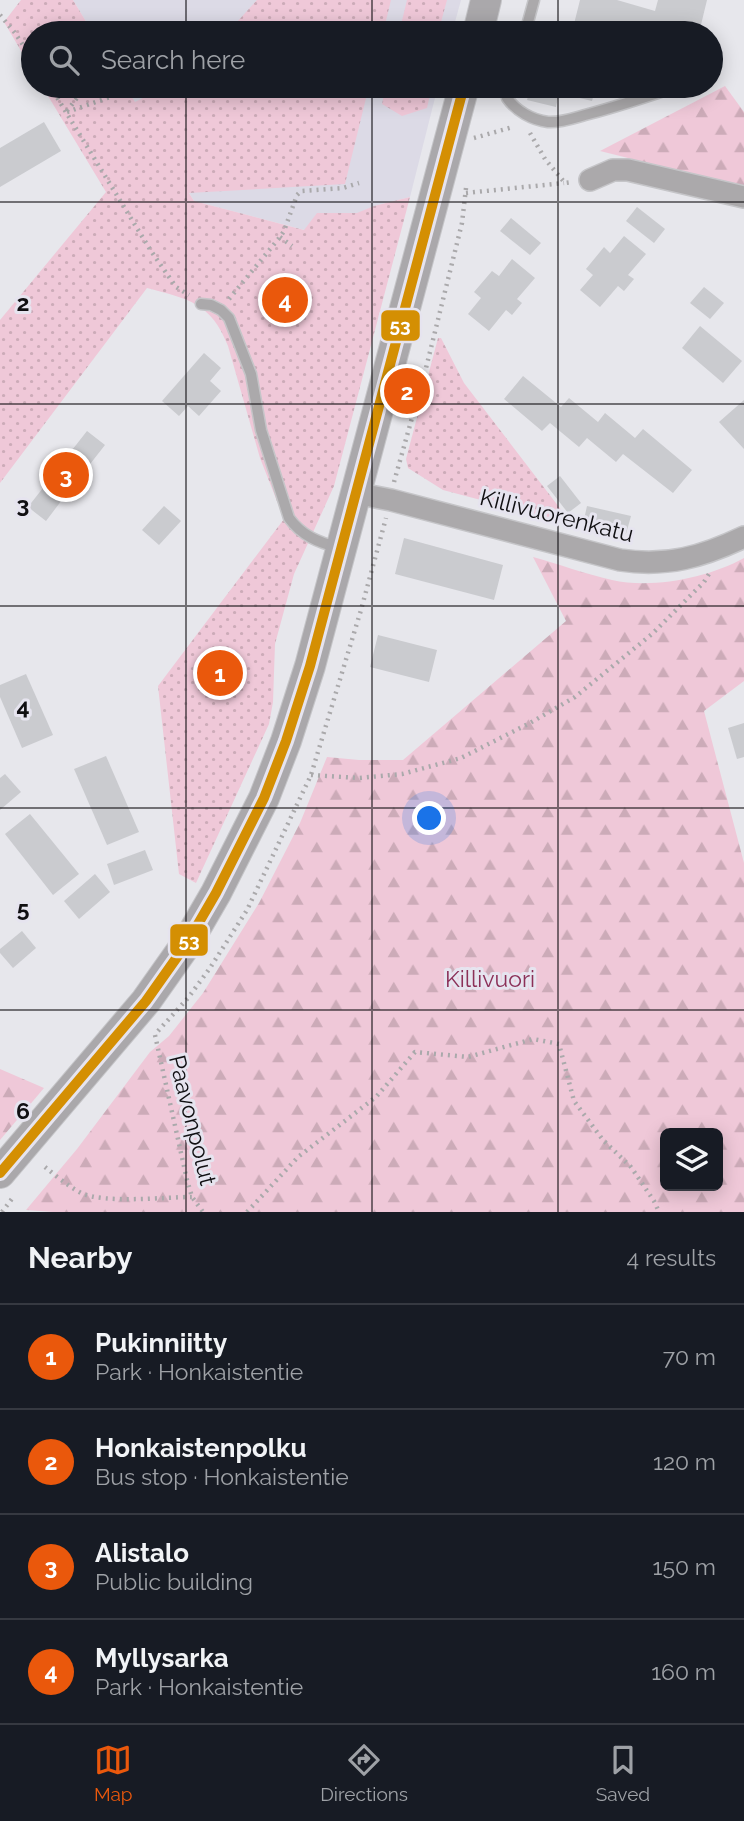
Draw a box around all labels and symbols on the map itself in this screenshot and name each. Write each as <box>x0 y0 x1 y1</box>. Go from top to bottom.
pin: 4 <box>262 274 308 326</box>
text: 2 <box>17 289 29 316</box>
line badge: 53 <box>380 309 421 342</box>
text: 53 <box>389 314 411 336</box>
pin: 2 <box>384 365 430 417</box>
pin: 3 <box>43 449 89 501</box>
street label: Killivuorenkatu <box>477 483 637 547</box>
text: 3 <box>17 491 29 518</box>
pin: 1 <box>197 647 243 699</box>
text: 4 <box>16 693 30 720</box>
your location <box>412 801 446 835</box>
text: 5 <box>17 895 30 922</box>
line badge: 53 <box>169 923 209 957</box>
text: 53 <box>178 929 200 951</box>
park label: Killivuori <box>445 965 535 992</box>
street label: Paavonpolut <box>164 1052 222 1188</box>
text: 6 <box>16 1097 30 1124</box>

